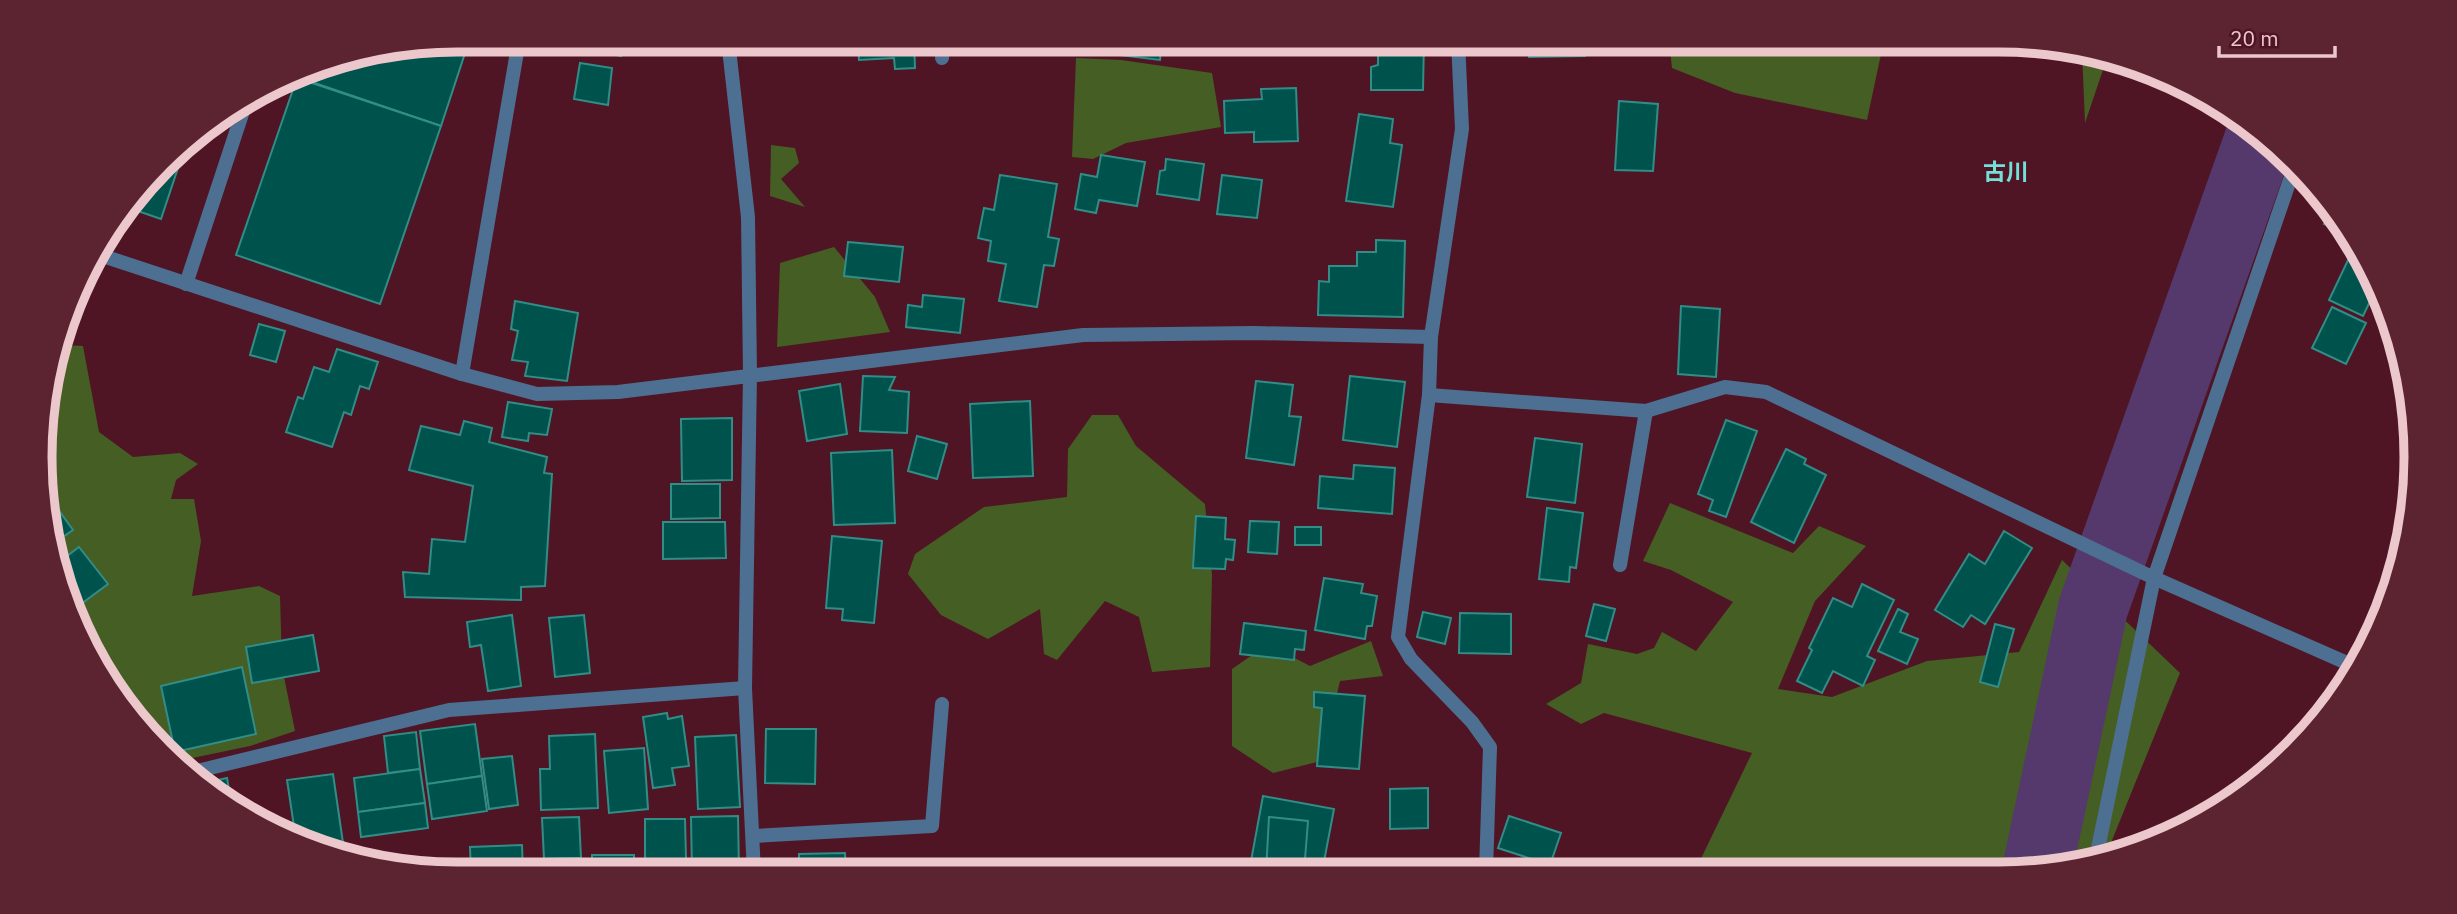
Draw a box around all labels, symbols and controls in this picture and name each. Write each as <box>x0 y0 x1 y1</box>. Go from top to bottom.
scale bar <box>2219 14 2334 58</box>
text: 20 m <box>2230 24 2279 52</box>
district label: 古川 <box>1983 156 2029 186</box>

